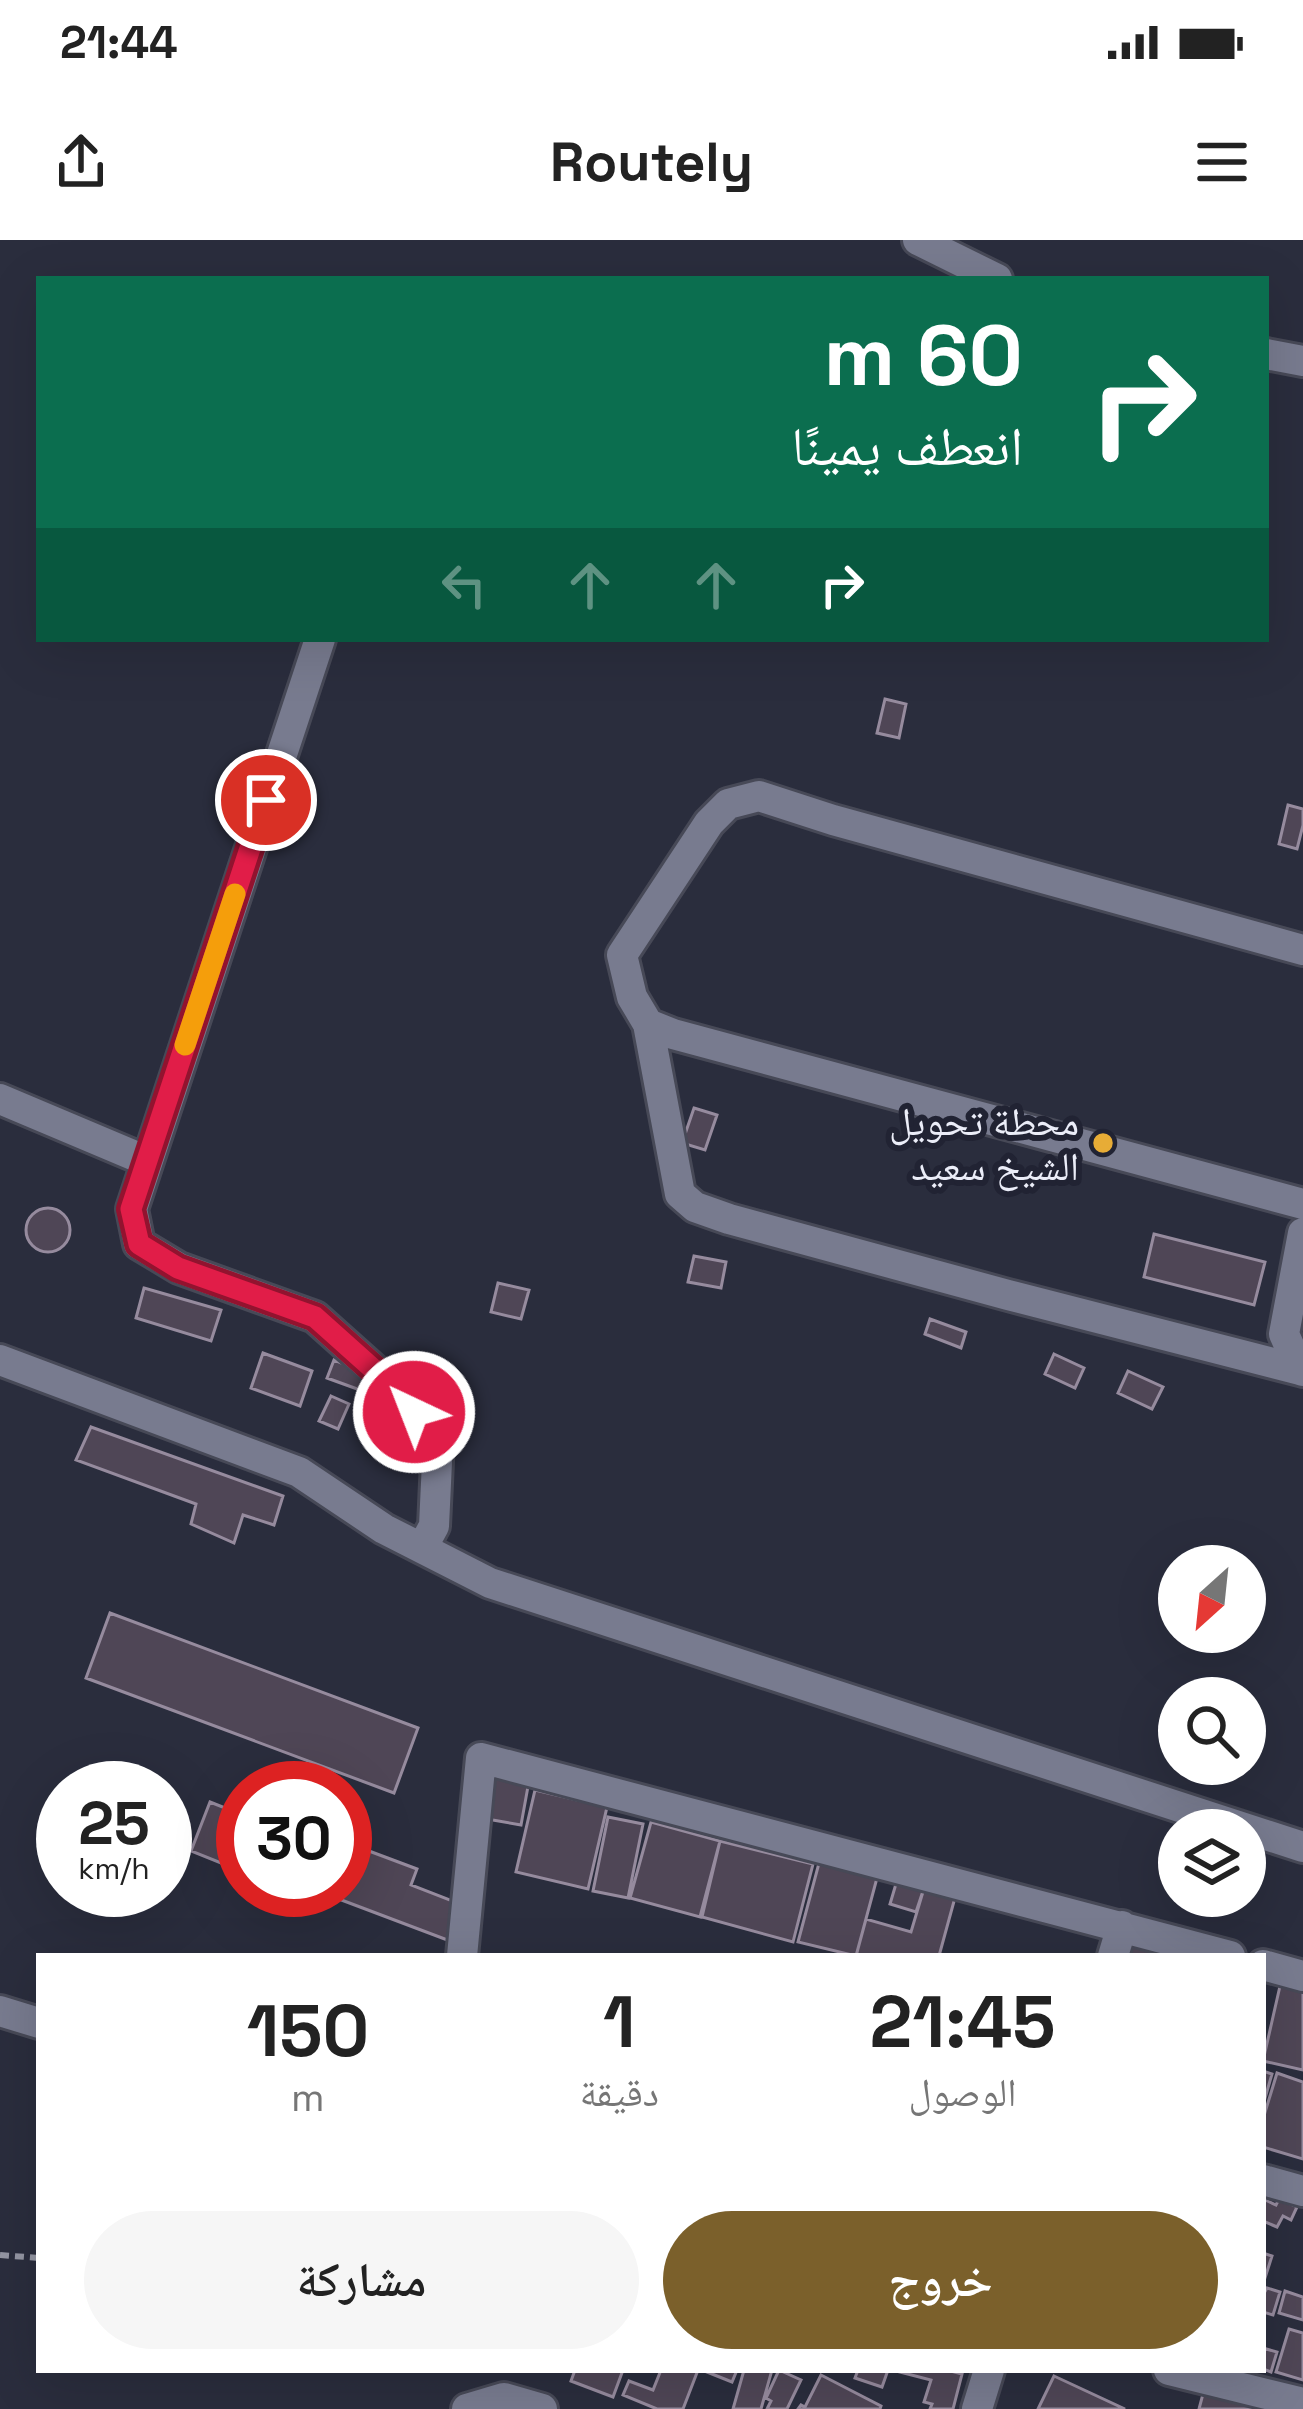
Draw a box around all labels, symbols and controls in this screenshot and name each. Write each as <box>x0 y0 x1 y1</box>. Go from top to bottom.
text: 21:44 <box>60 14 178 71</box>
text: Routely <box>550 128 753 197</box>
icon: share <box>48 129 114 195</box>
icon: menu <box>1189 129 1255 195</box>
text: 60 m <box>824 302 1023 410</box>
icon: right <box>1065 324 1221 480</box>
text: انعطف يمينًا <box>791 412 1023 481</box>
icon: left <box>431 552 497 618</box>
icon: ahead <box>557 552 623 618</box>
icon: ahead <box>683 552 749 618</box>
icon: right <box>809 552 875 618</box>
pin <box>215 749 317 851</box>
icon: arrive <box>233 767 299 833</box>
place label: محطة تحويل الشيخ سعيد <box>889 1097 1079 1192</box>
marker: محطة تحويل الشيخ سعيد <box>1090 1130 1116 1156</box>
position arrow <box>351 1349 477 1475</box>
north arrow <box>1158 1545 1266 1653</box>
map controls <box>1158 1545 1266 1917</box>
button: search <box>1158 1677 1266 1785</box>
speed limit sign: 30 <box>216 1761 372 1917</box>
text: 25 <box>78 1785 150 1862</box>
button: layers <box>1158 1809 1266 1917</box>
text: km/h <box>78 1849 150 1888</box>
text: 1 <box>603 1976 636 2068</box>
text: 21:45 <box>870 1976 1055 2068</box>
text: 150 <box>247 1985 369 2077</box>
text: دقيقة <box>580 2068 659 2117</box>
text: الوصول <box>909 2068 1016 2117</box>
text: m <box>291 2073 325 2122</box>
button: مشاركة <box>84 2211 639 2349</box>
button: خروج <box>663 2211 1218 2349</box>

